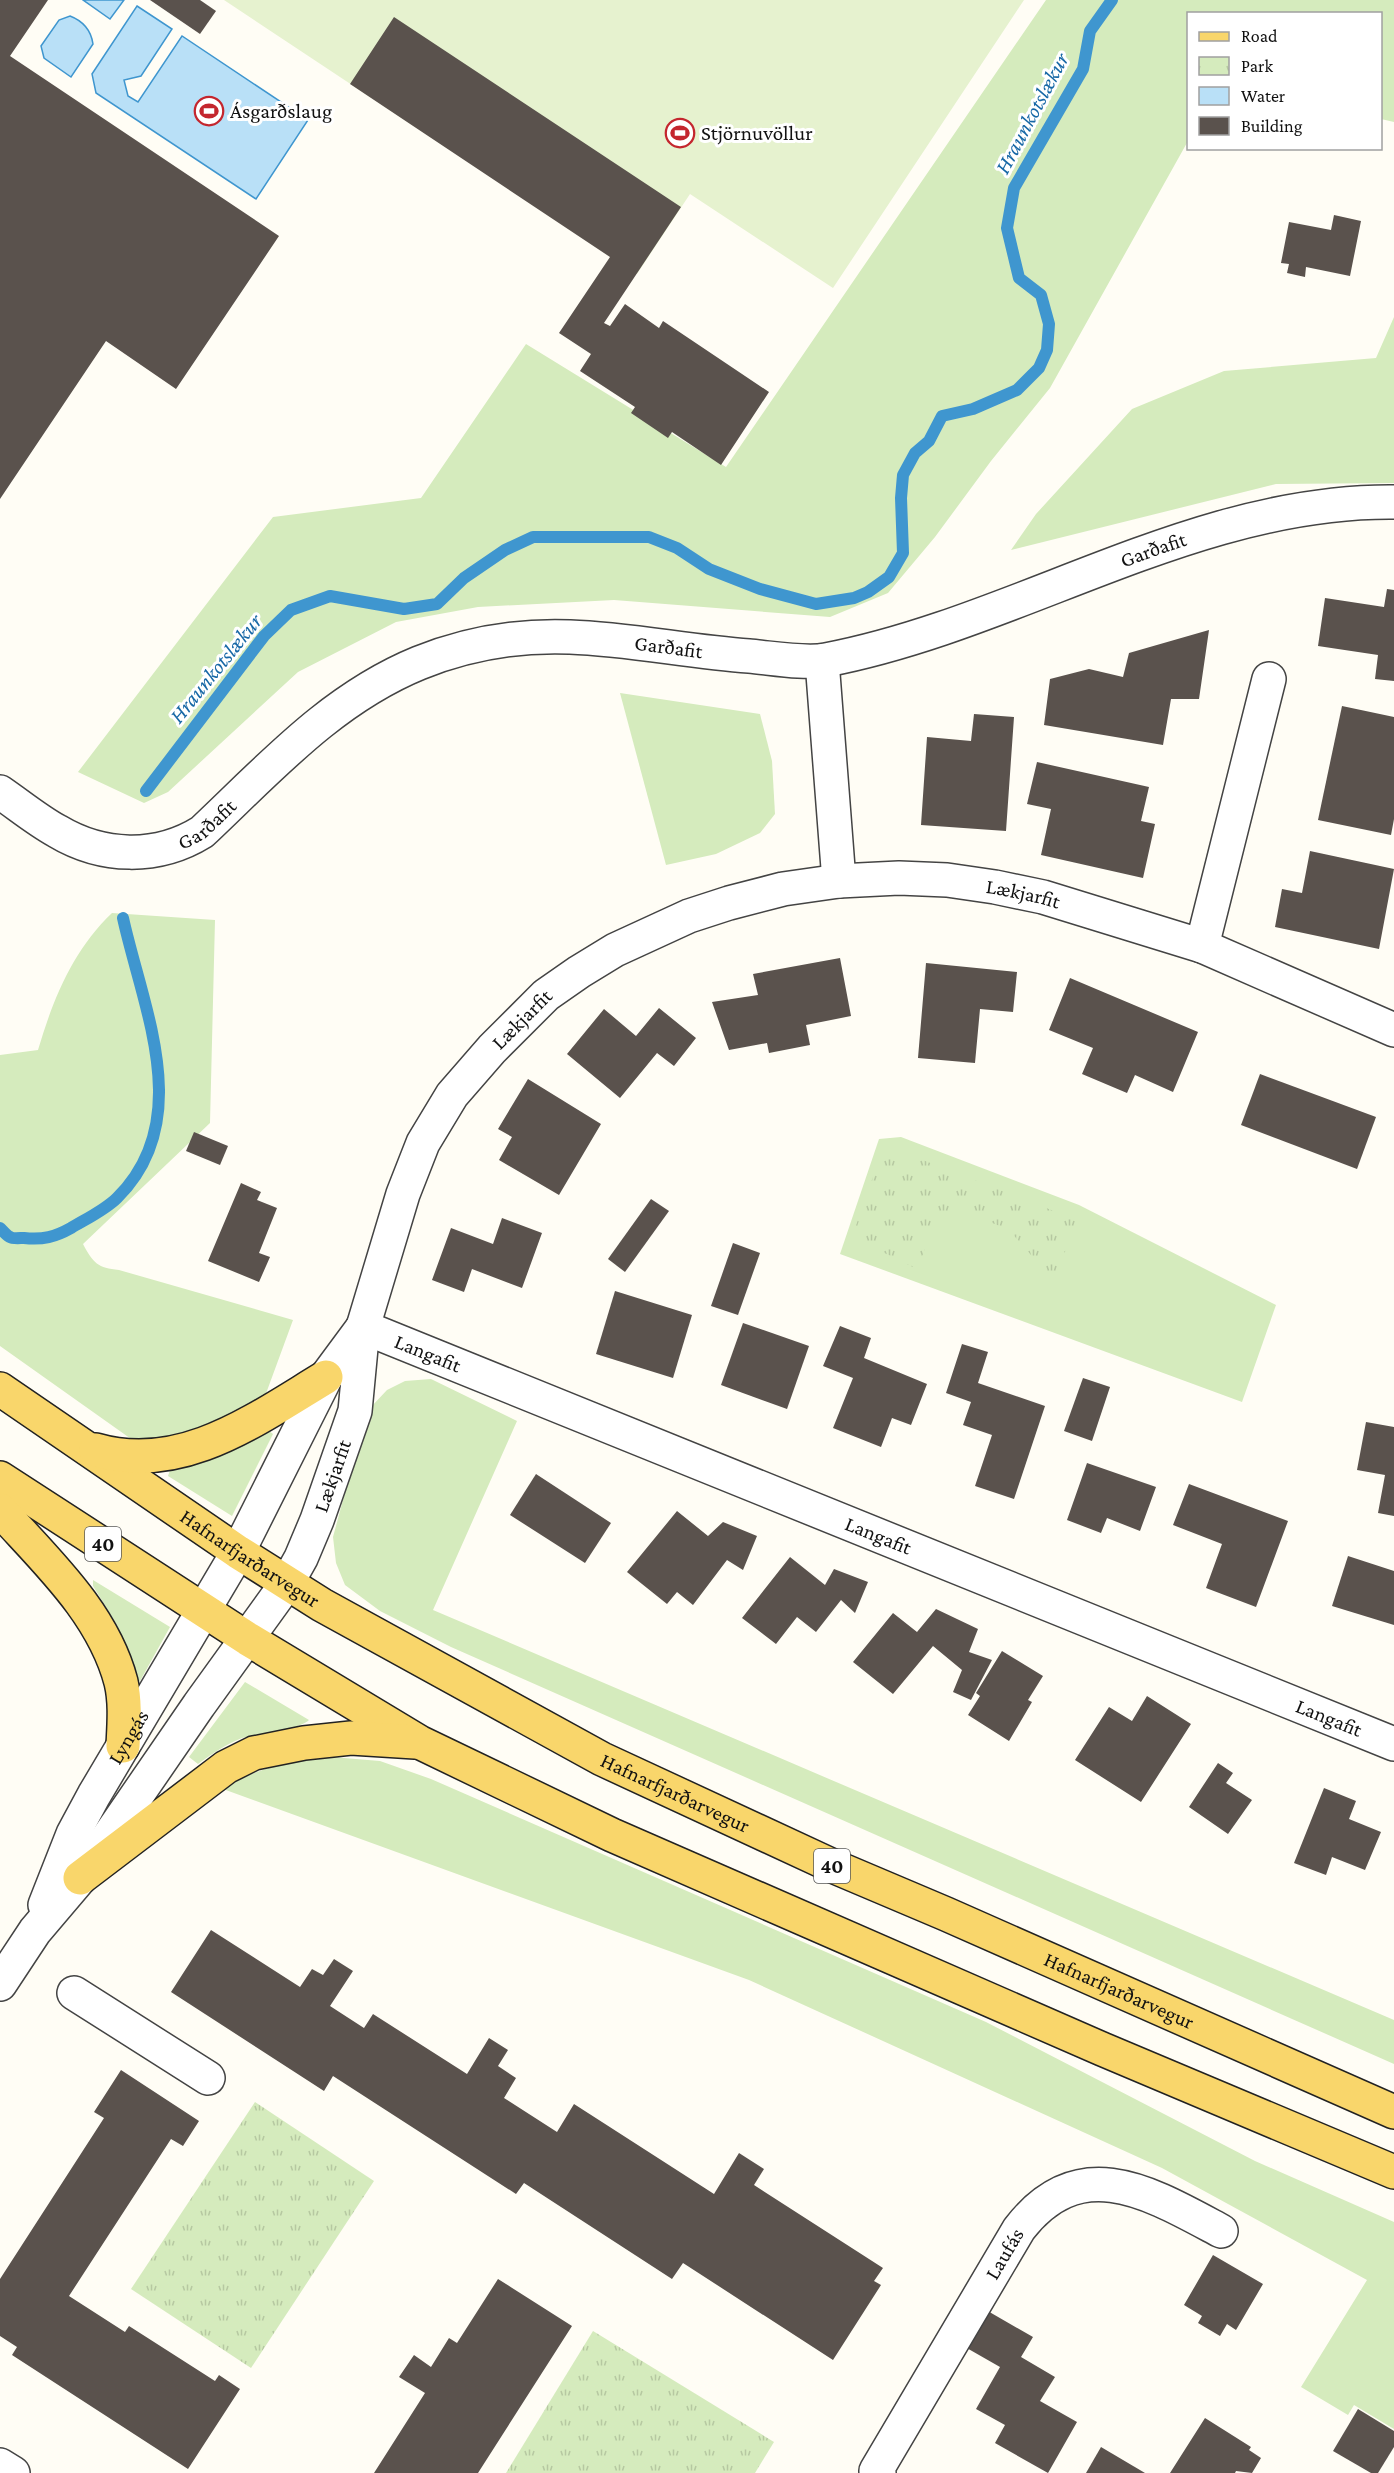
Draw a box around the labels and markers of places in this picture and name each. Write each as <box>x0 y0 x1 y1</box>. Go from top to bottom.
sports icon: Ásgarðslaug <box>193 95 225 127</box>
place label: Ásgarðslaug <box>230 99 332 123</box>
sports icon: Stjörnuvöllur <box>664 117 696 149</box>
place label: Stjörnuvöllur <box>701 121 813 145</box>

